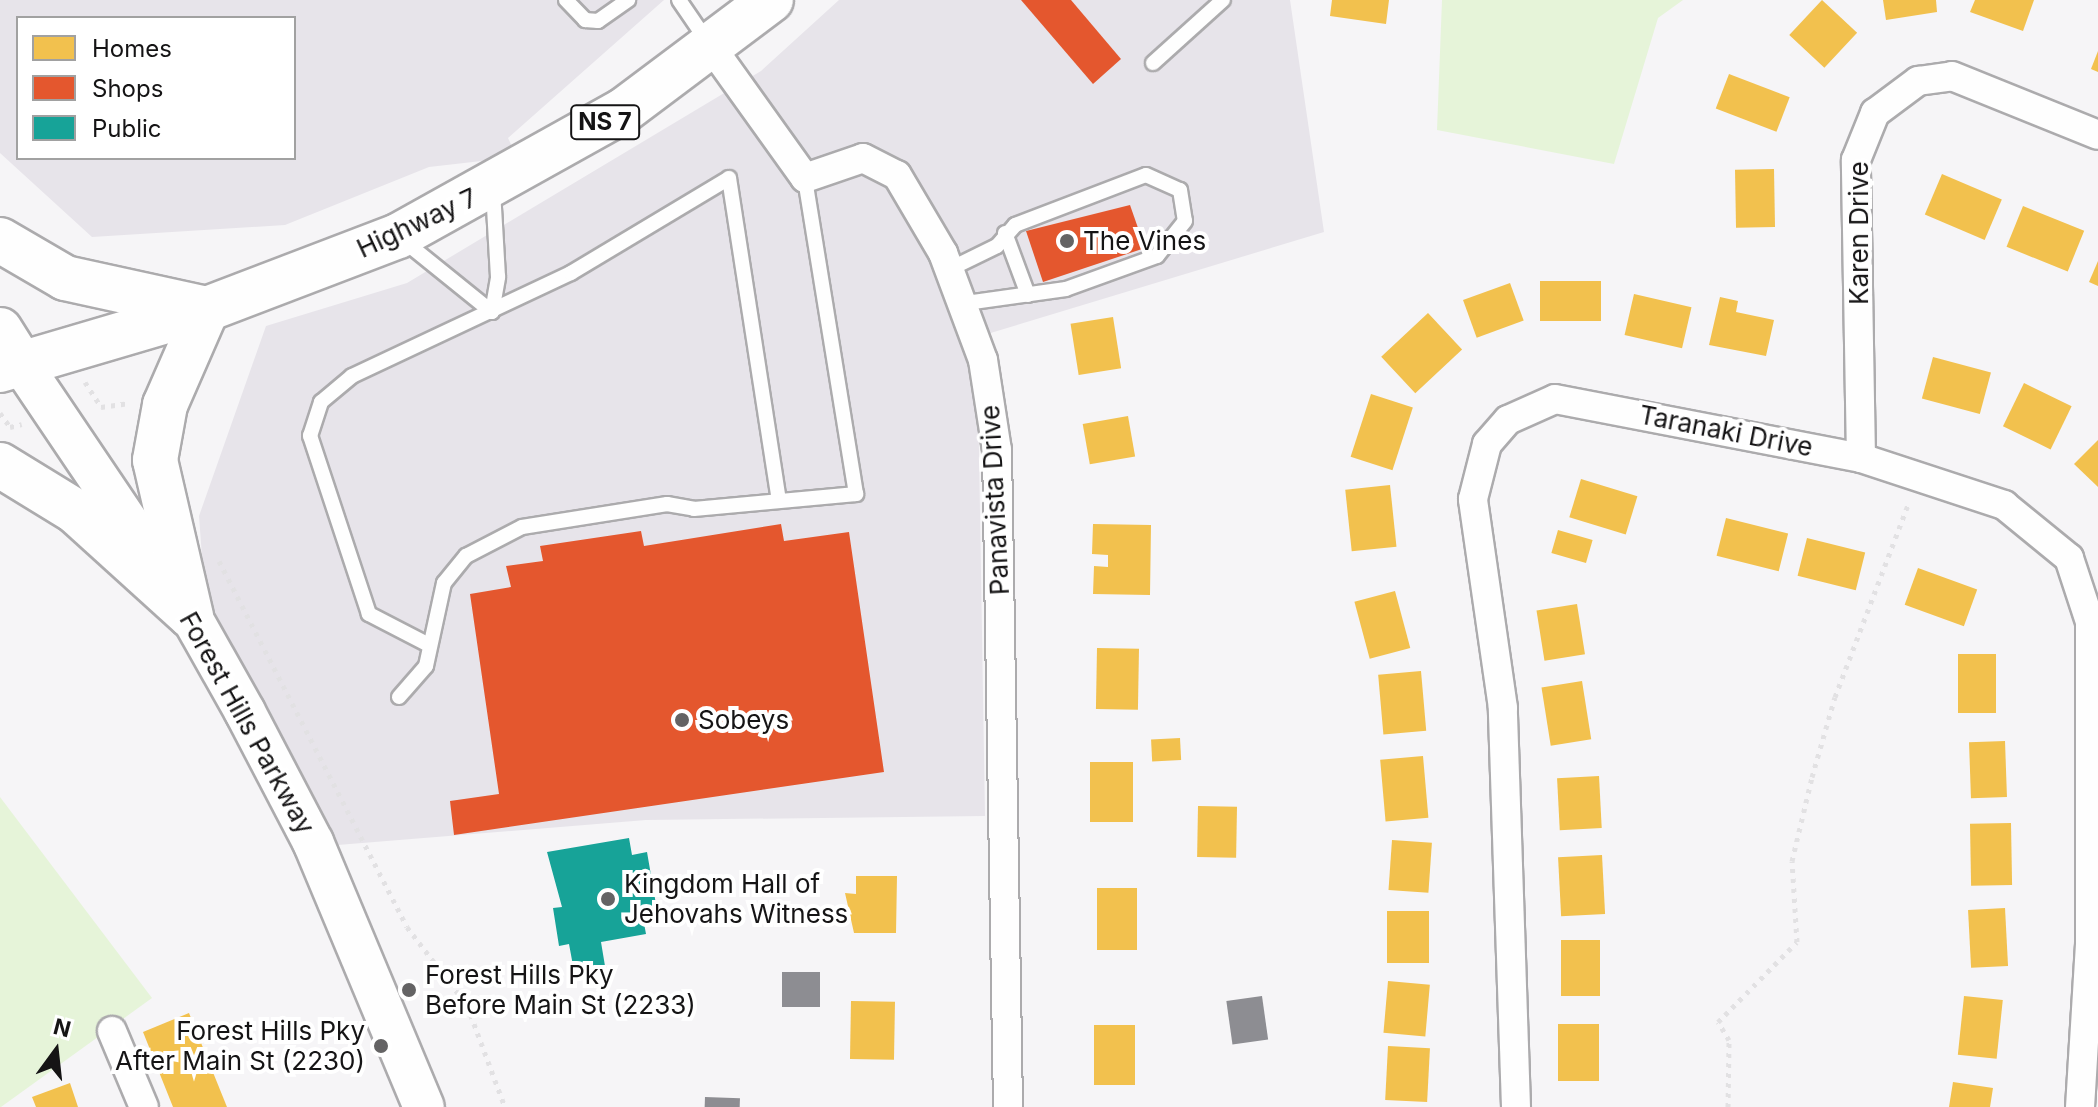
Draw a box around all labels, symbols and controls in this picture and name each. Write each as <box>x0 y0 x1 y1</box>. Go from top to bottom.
legend <box>16 16 296 160</box>
text: Homes <box>92 34 172 63</box>
text: Shops <box>92 74 163 103</box>
road number: NS 7 <box>569 102 641 142</box>
text: Public <box>92 114 162 143</box>
street label: Karen Drive <box>1843 161 1875 305</box>
street label: Highway 7 <box>352 182 482 264</box>
place label: The Vines <box>1083 225 1206 257</box>
marker: The Vines <box>1058 232 1076 250</box>
street label: Taranaki Drive <box>1637 399 1815 463</box>
street label: Panavista Drive <box>974 404 1016 596</box>
street label: Forest Hills Parkway <box>173 607 321 839</box>
place label: Sobeys <box>698 704 789 736</box>
marker: Sobeys <box>673 711 691 729</box>
place label: Kingdom Hall of Jehovahs Witness <box>624 868 848 930</box>
marker: Kingdom Hall of Jehovahs Witness <box>599 890 617 908</box>
place label: Forest Hills Pky Before Main St (2233) <box>425 959 696 1020</box>
marker: Forest Hills Pky Before Main St (2233) <box>400 981 418 999</box>
north arrow <box>16 1011 96 1091</box>
text: N <box>51 1013 74 1043</box>
place label: Forest Hills Pky After Main St (2230) <box>115 1015 365 1076</box>
marker: Forest Hills Pky After Main St (2230) <box>372 1037 390 1055</box>

